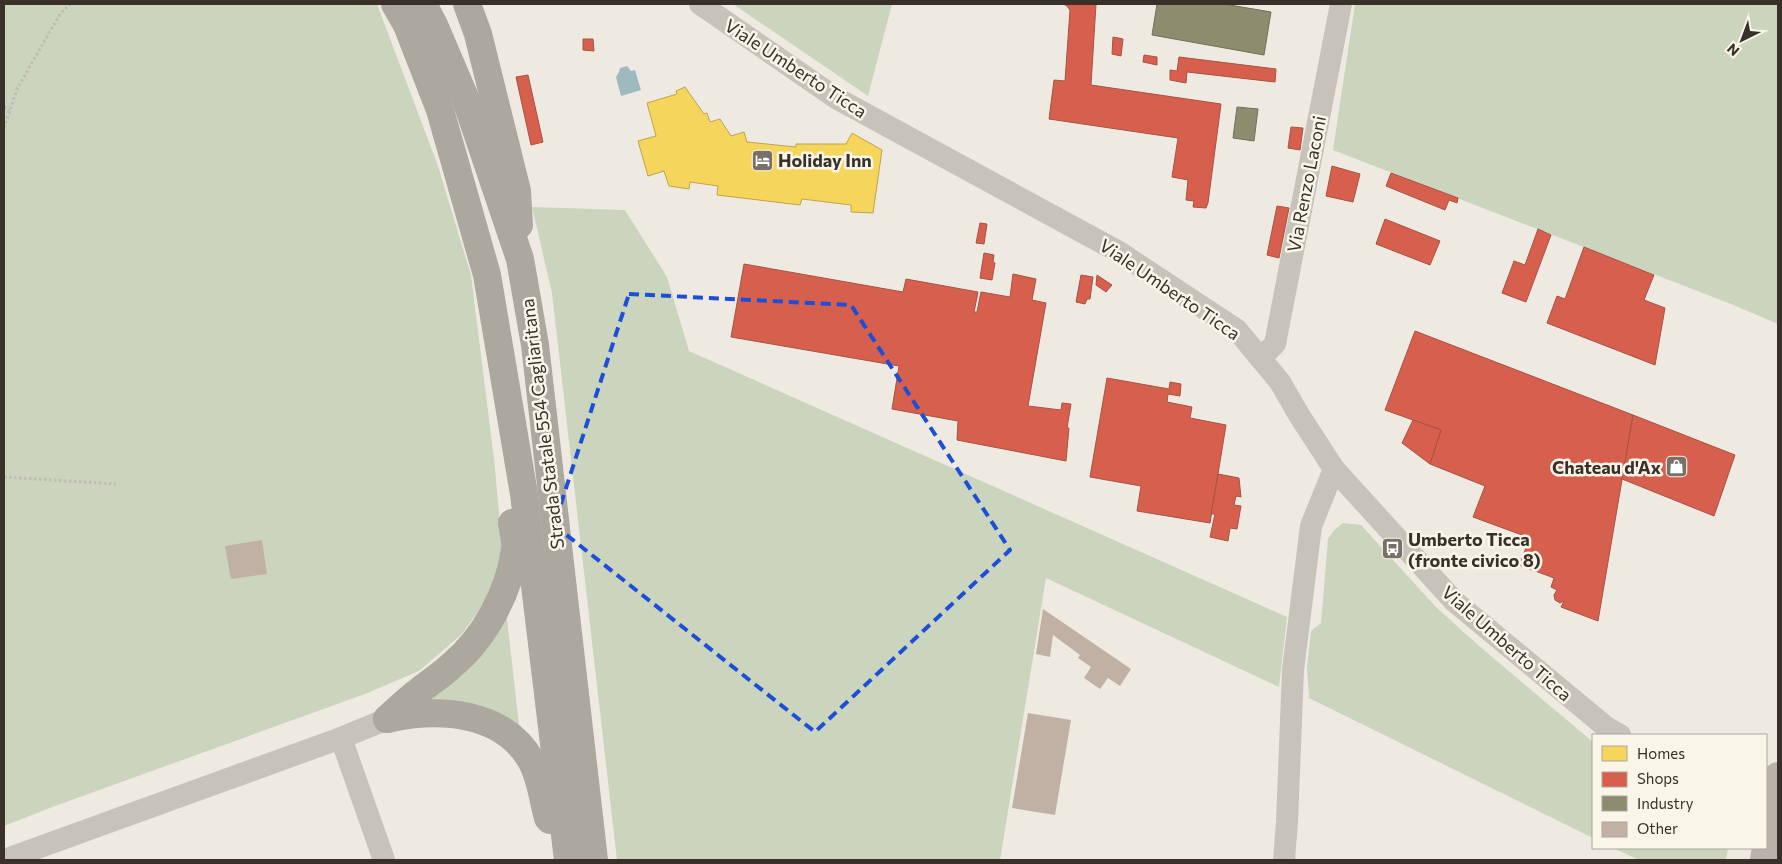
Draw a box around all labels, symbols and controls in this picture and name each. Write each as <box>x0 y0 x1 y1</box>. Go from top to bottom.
street label: Viale Umberto Ticca <box>721 14 871 122</box>
north arrow <box>1717 15 1767 65</box>
text: N <box>1723 40 1743 60</box>
street label: Via Renzo Laconi <box>1282 114 1330 254</box>
hotel icon: Holiday Inn <box>750 148 774 172</box>
place label: Holiday Inn <box>778 149 872 171</box>
street label: Viale Umberto Ticca <box>1095 234 1245 344</box>
street label: Strada Statale 554 Cagliaritana <box>516 297 568 551</box>
shop icon: Chateau d'Ax <box>1665 455 1689 479</box>
place label: Chateau d'Ax <box>1552 456 1661 478</box>
place label: Umberto Ticca (fronte civico 8) <box>1408 528 1541 571</box>
bus stop icon: Umberto Ticca (fronte civico 8) <box>1380 537 1404 561</box>
street label: Viale Umberto Ticca <box>1438 581 1576 705</box>
legend <box>1592 734 1767 849</box>
text: Homes <box>1637 744 1685 762</box>
text: Shops <box>1637 769 1679 787</box>
text: Industry <box>1637 794 1694 812</box>
text: Other <box>1637 819 1678 837</box>

